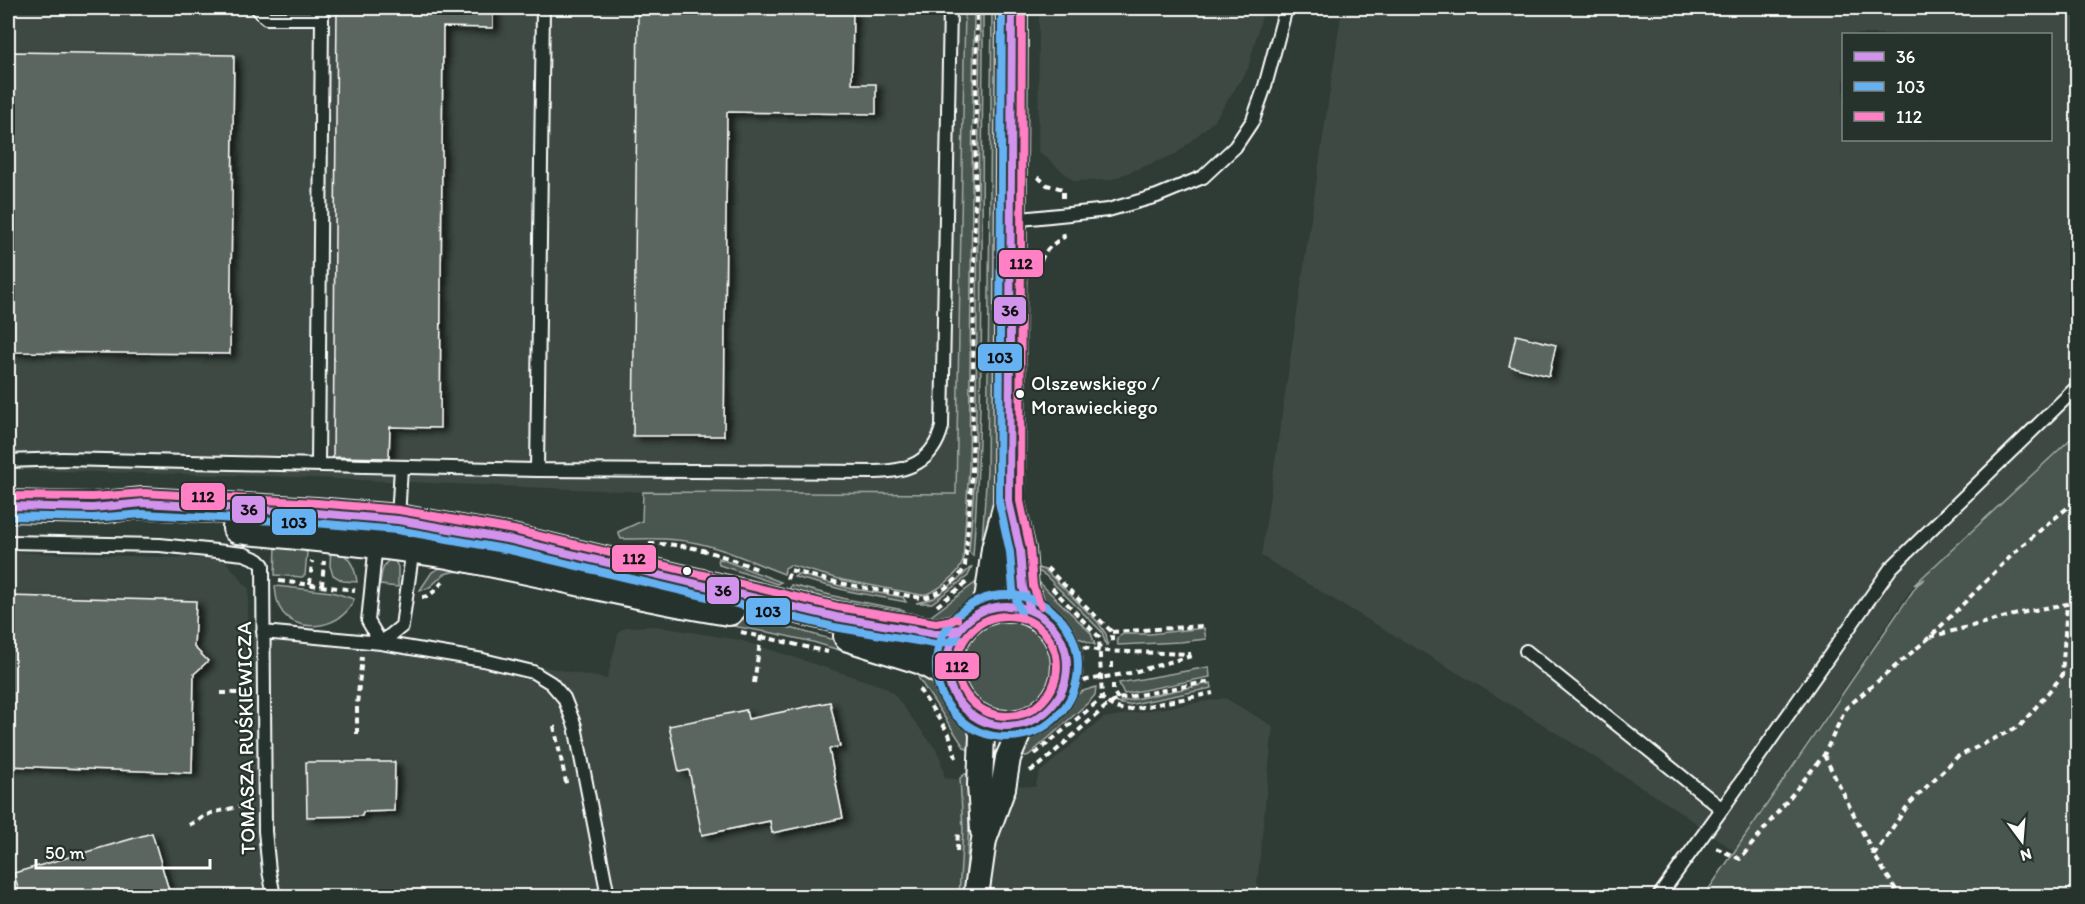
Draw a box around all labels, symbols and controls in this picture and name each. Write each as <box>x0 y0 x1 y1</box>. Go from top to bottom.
legend <box>1842 33 2052 141</box>
text: 36 <box>1896 46 1915 68</box>
text: 103 <box>1896 76 1925 98</box>
text: 112 <box>1896 106 1923 128</box>
line badge: 112 <box>998 249 1044 278</box>
text: 112 <box>1009 254 1033 273</box>
line badge: 36 <box>993 296 1027 325</box>
text: 36 <box>1001 301 1019 320</box>
line badge: 103 <box>977 343 1023 372</box>
text: 103 <box>987 348 1013 367</box>
place label: Olszewskiego / Morawieckiego <box>1031 371 1160 419</box>
marker: Olszewskiego / Morawieckiego <box>1014 388 1026 400</box>
line badge: 112 <box>180 482 226 511</box>
text: 112 <box>191 487 215 506</box>
line badge: 36 <box>231 495 266 524</box>
text: 36 <box>240 500 258 519</box>
line badge: 103 <box>271 508 317 536</box>
text: 103 <box>281 513 307 532</box>
line badge: 112 <box>611 544 657 573</box>
text: 112 <box>622 549 646 568</box>
unlabelled marker <box>681 565 693 577</box>
line badge: 36 <box>706 576 740 605</box>
text: 36 <box>714 581 732 600</box>
line badge: 103 <box>745 597 791 626</box>
text: 103 <box>755 602 781 621</box>
street label: TOMASZA RUŚKIEWICZA <box>231 621 260 855</box>
line badge: 112 <box>934 652 980 680</box>
text: 112 <box>945 657 969 676</box>
north arrow <box>1992 811 2052 871</box>
scale bar <box>36 832 210 870</box>
text: 50 m <box>45 842 85 864</box>
text: N <box>2018 844 2034 866</box>

